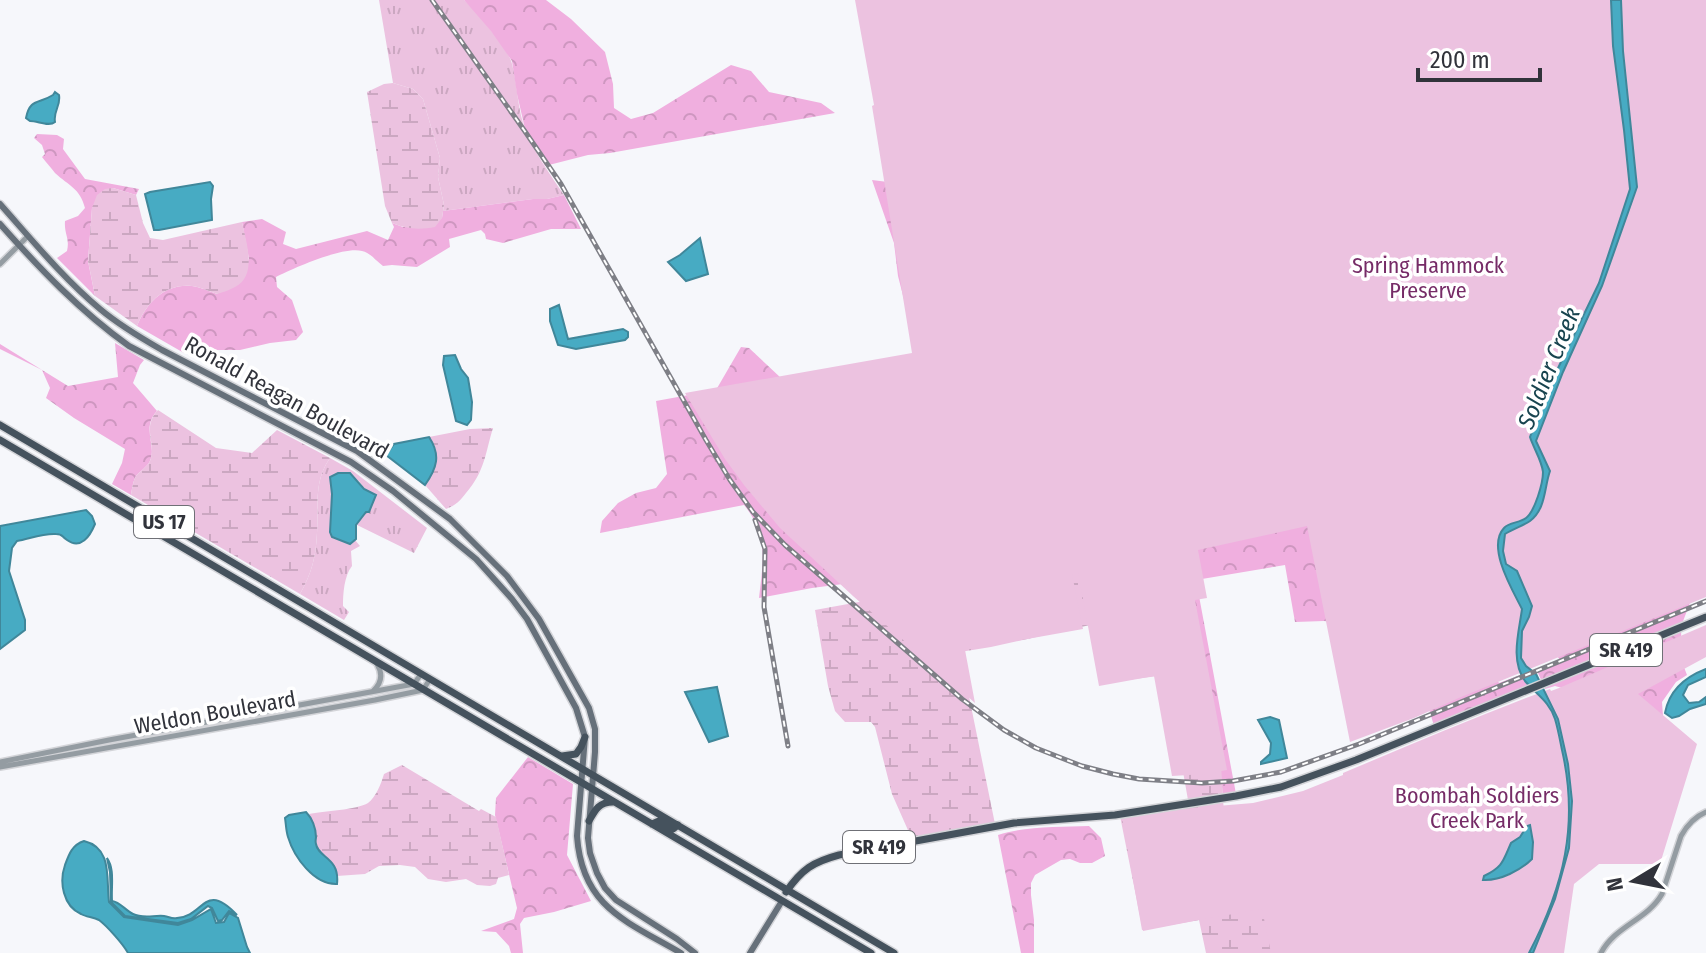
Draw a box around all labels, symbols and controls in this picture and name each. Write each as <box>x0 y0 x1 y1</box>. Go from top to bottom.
scale bar <box>1418 32 1540 82</box>
text: 200 m <box>1430 46 1490 74</box>
park label: Spring Hammock Preserve <box>1352 252 1505 304</box>
water label: Soldier Creek <box>1512 303 1586 434</box>
street label: Ronald Reagan Boulevard <box>180 330 393 465</box>
road number: US 17 <box>134 506 194 538</box>
road number: SR 419 <box>1590 634 1662 666</box>
street label: Weldon Boulevard <box>132 685 298 740</box>
park label: Boombah Soldiers Creek Park <box>1395 782 1559 834</box>
road number: SR 419 <box>843 831 915 863</box>
north arrow <box>1594 841 1674 921</box>
text: N <box>1600 876 1629 893</box>

